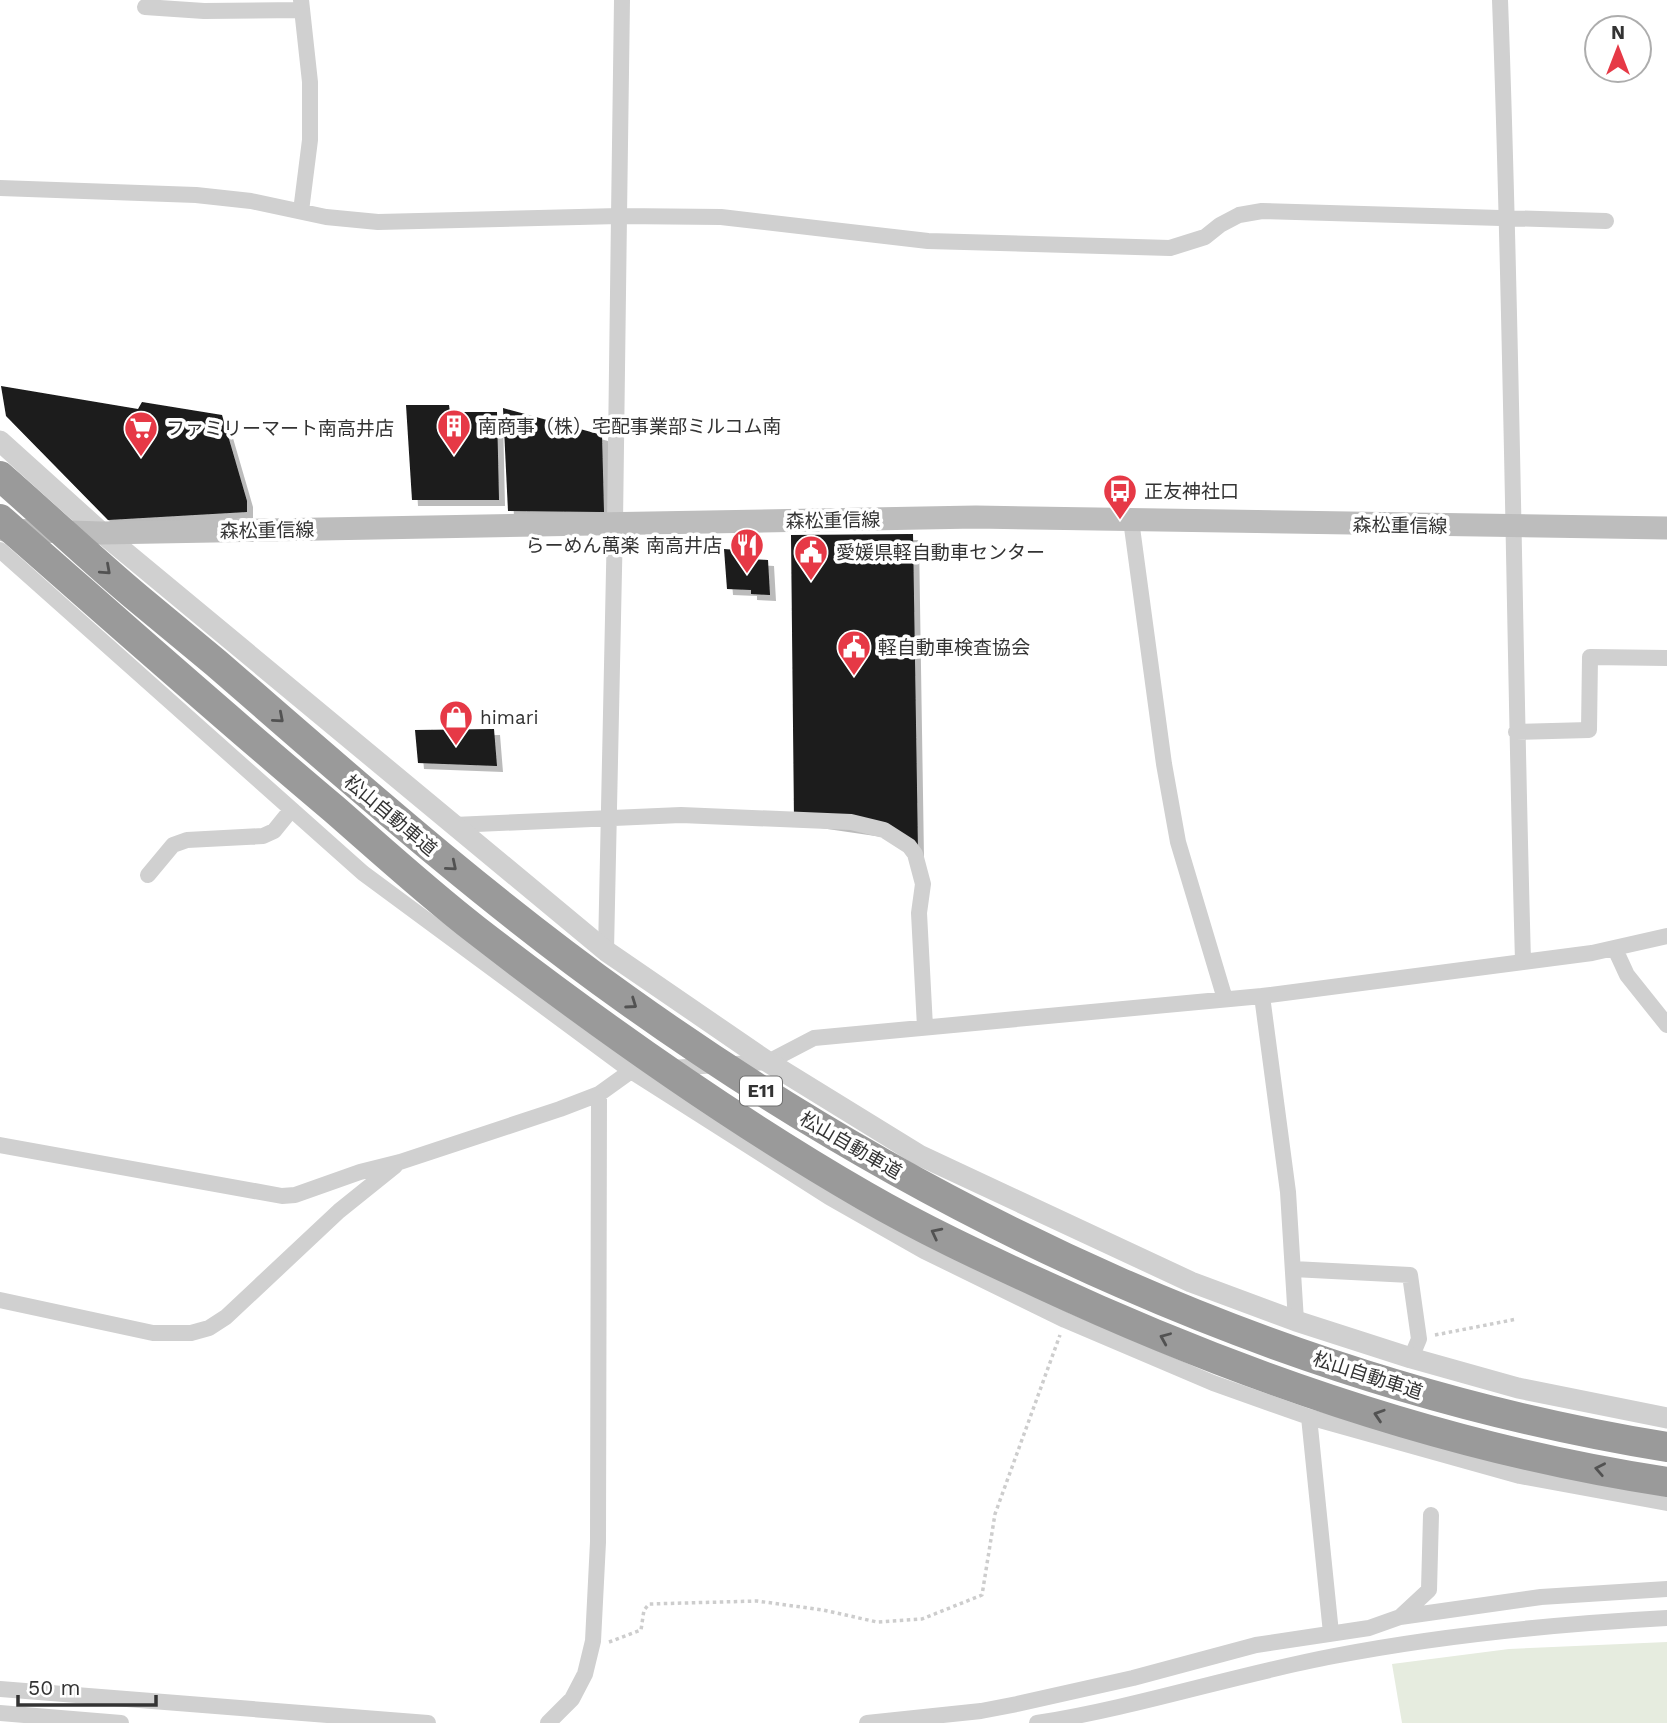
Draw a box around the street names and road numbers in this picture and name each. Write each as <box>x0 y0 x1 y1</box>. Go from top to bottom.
street label: 森松重信線 <box>785 508 881 533</box>
street label: 森松重信線 <box>1352 513 1448 538</box>
street label: 森松重信線 <box>219 518 315 543</box>
street label: 松山自動車道 <box>340 770 442 861</box>
road number: E11 <box>740 1076 782 1106</box>
street label: 松山自動車道 <box>796 1107 906 1184</box>
street label: 松山自動車道 <box>1310 1347 1426 1404</box>

